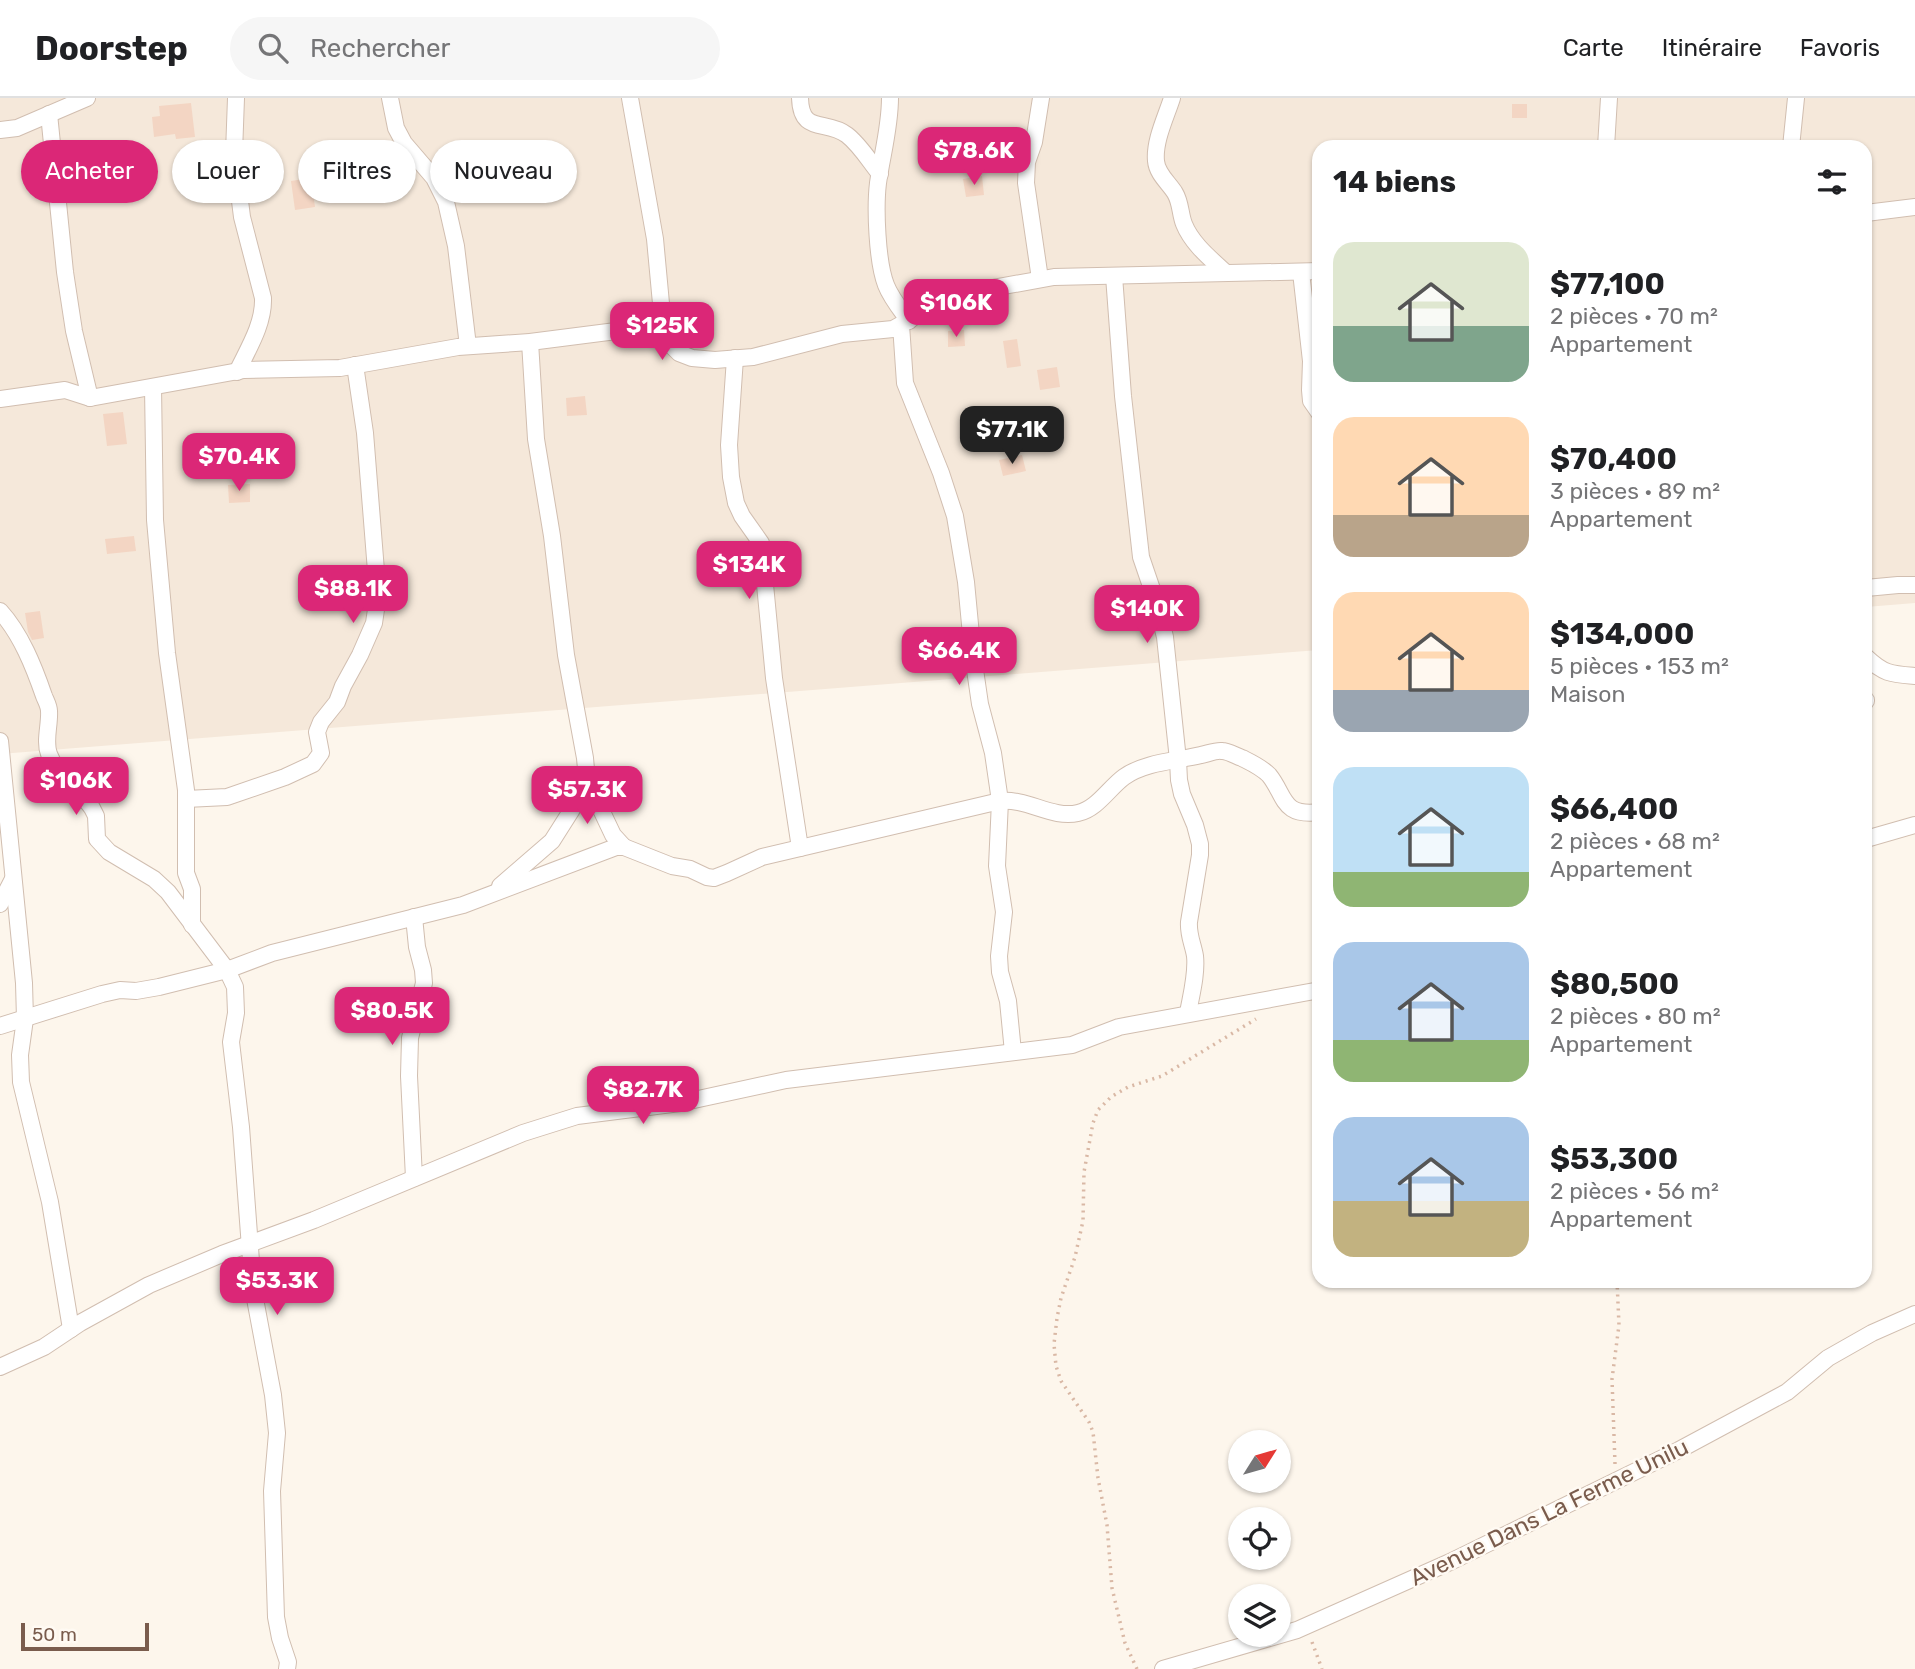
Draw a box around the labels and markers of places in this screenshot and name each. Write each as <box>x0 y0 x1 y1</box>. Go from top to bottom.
pin: $78.6K <box>917 127 1031 187</box>
pin: $106K <box>907 280 1005 339</box>
pin: $125K <box>613 302 711 362</box>
pin: $77.1K <box>955 406 1069 466</box>
pin: $70.4K <box>182 434 296 493</box>
pin: $134K <box>700 542 798 601</box>
pin: $88.1K <box>296 566 410 625</box>
pin: $140K <box>1098 586 1196 645</box>
pin: $66.4K <box>902 628 1016 687</box>
pin: $106K <box>27 758 125 817</box>
pin: $57.3K <box>530 766 644 826</box>
pin: $80.5K <box>335 988 449 1047</box>
pin: $82.7K <box>586 1066 700 1126</box>
pin: $53.3K <box>220 1258 334 1317</box>

